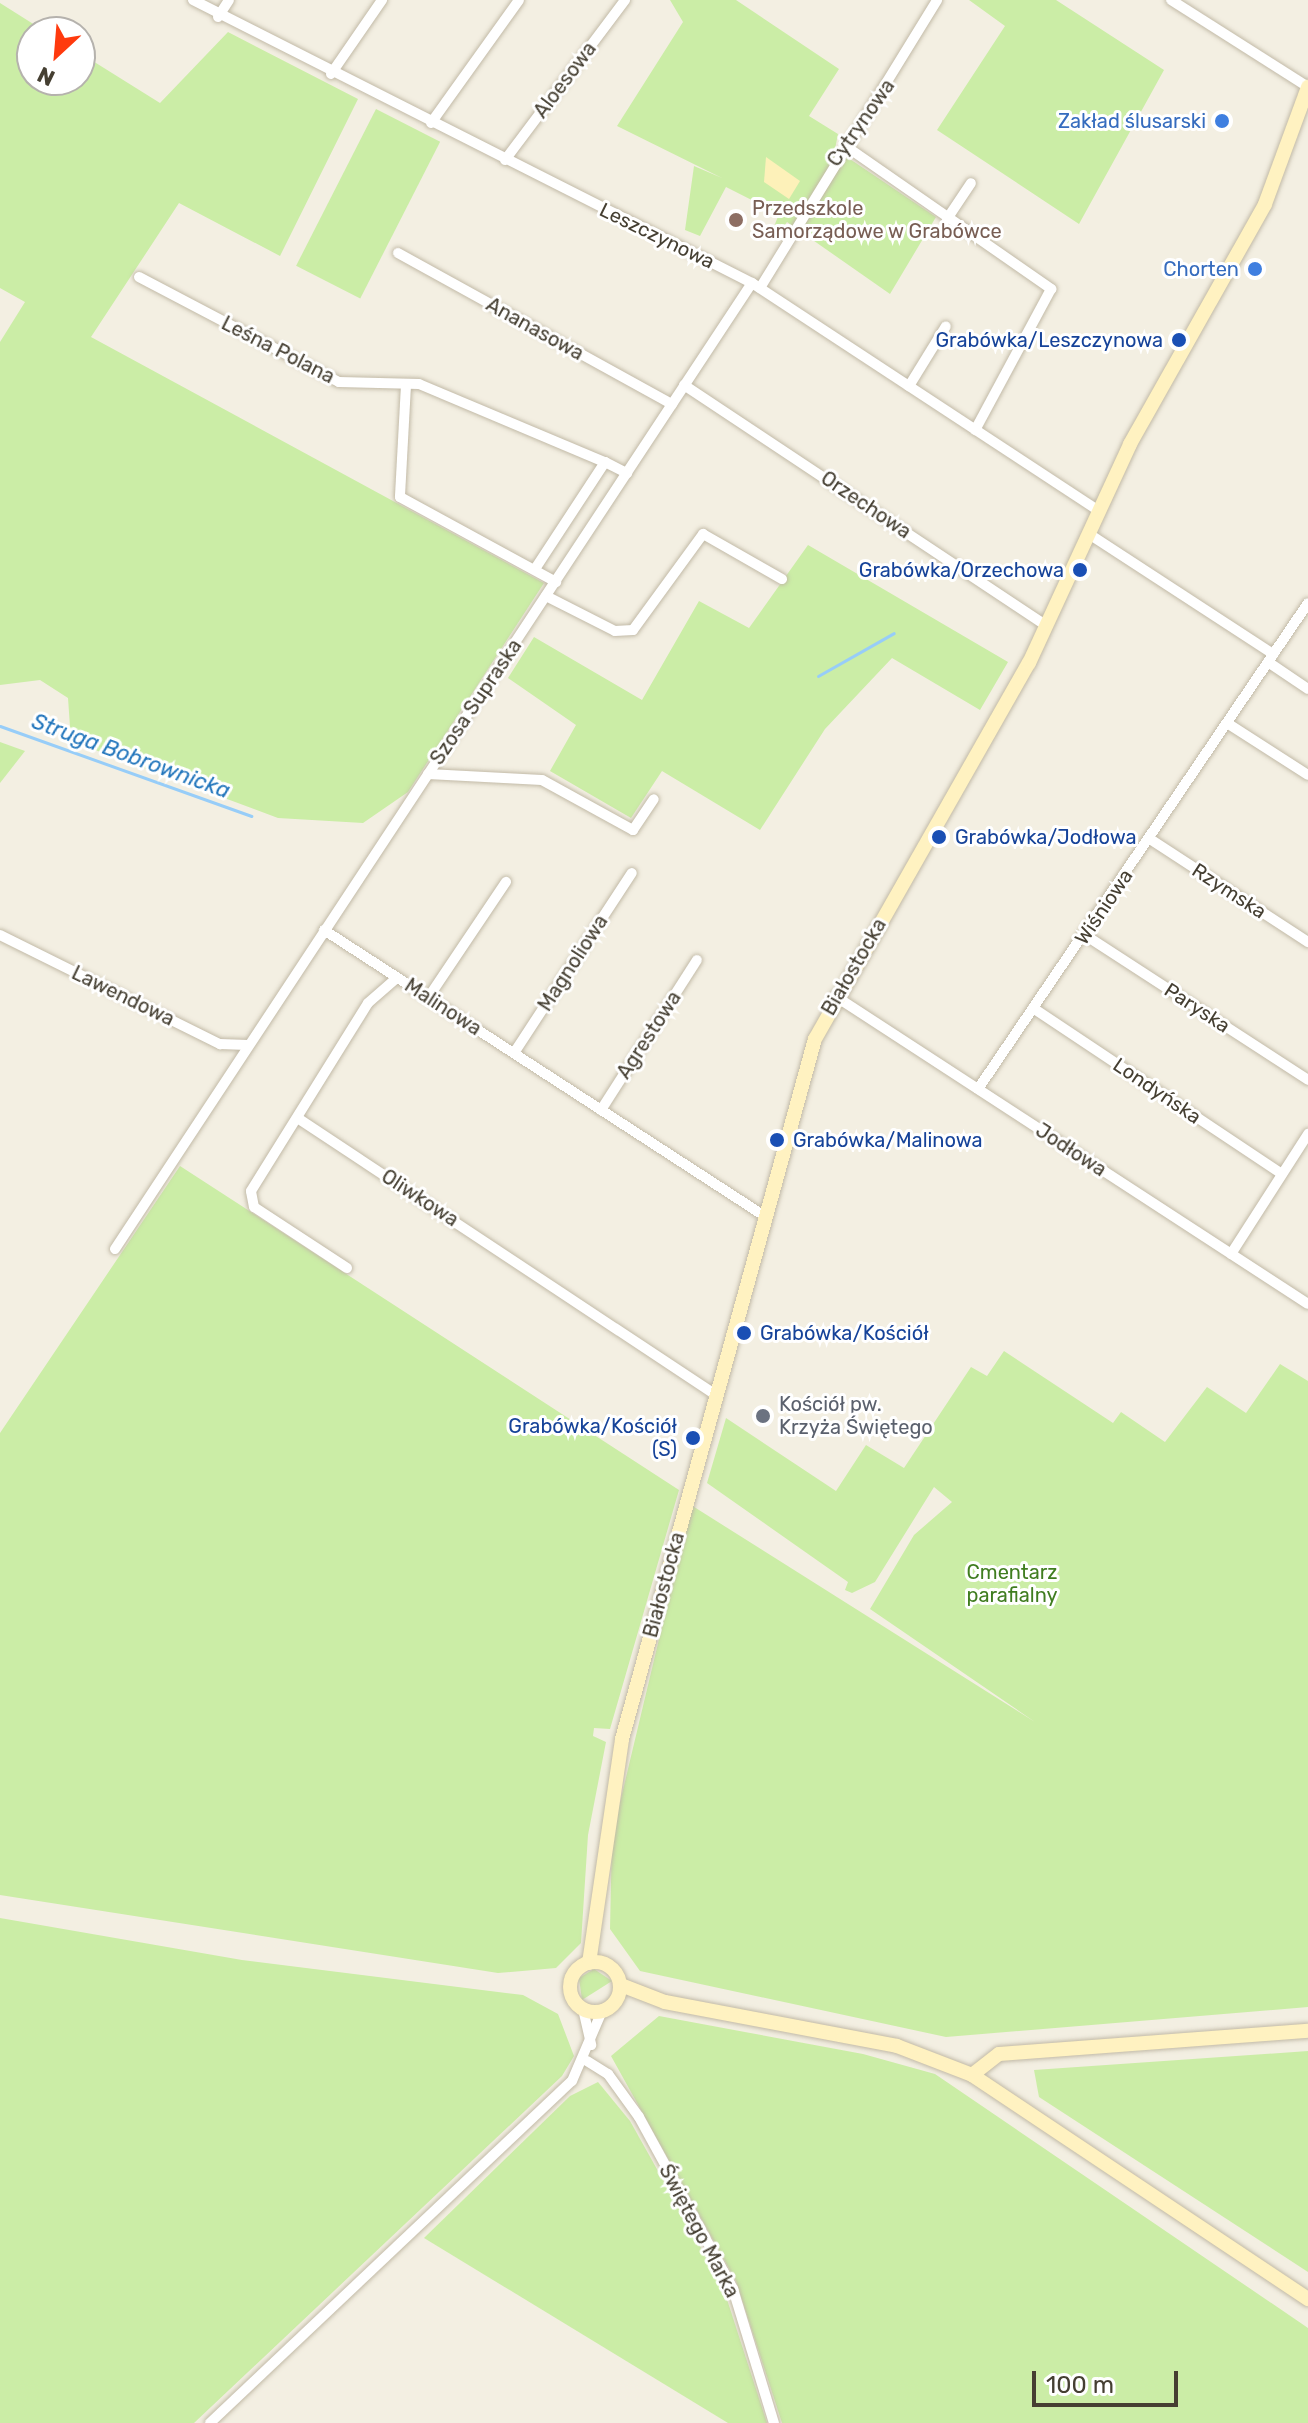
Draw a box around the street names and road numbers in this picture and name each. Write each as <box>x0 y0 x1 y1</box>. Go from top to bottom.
street label: Aloesowa <box>529 37 601 123</box>
street label: Cytrynowa <box>822 75 900 171</box>
street label: Leszczynowa <box>596 198 718 274</box>
street label: Ananasowa <box>482 292 588 366</box>
street label: Leśna Polana <box>217 311 339 389</box>
street label: Orzechowa <box>816 466 916 544</box>
street label: Szosa Supraska <box>425 635 527 769</box>
street label: Rzymska <box>1187 858 1271 924</box>
street label: Wiśniowa <box>1070 865 1138 949</box>
street label: Magnoliowa <box>533 910 613 1016</box>
street label: Białostocka <box>817 914 891 1020</box>
street label: Lawendowa <box>68 961 178 1031</box>
street label: Malinowa <box>400 973 486 1041</box>
street label: Paryska <box>1160 978 1234 1038</box>
street label: Agrestowa <box>612 987 686 1083</box>
street label: Londyńska <box>1108 1053 1206 1129</box>
street label: Jodłowa <box>1031 1118 1111 1182</box>
street label: Oliwkowa <box>377 1164 463 1232</box>
street label: Białostocka <box>638 1530 690 1640</box>
street label: Świętego Marka <box>654 2160 744 2302</box>

